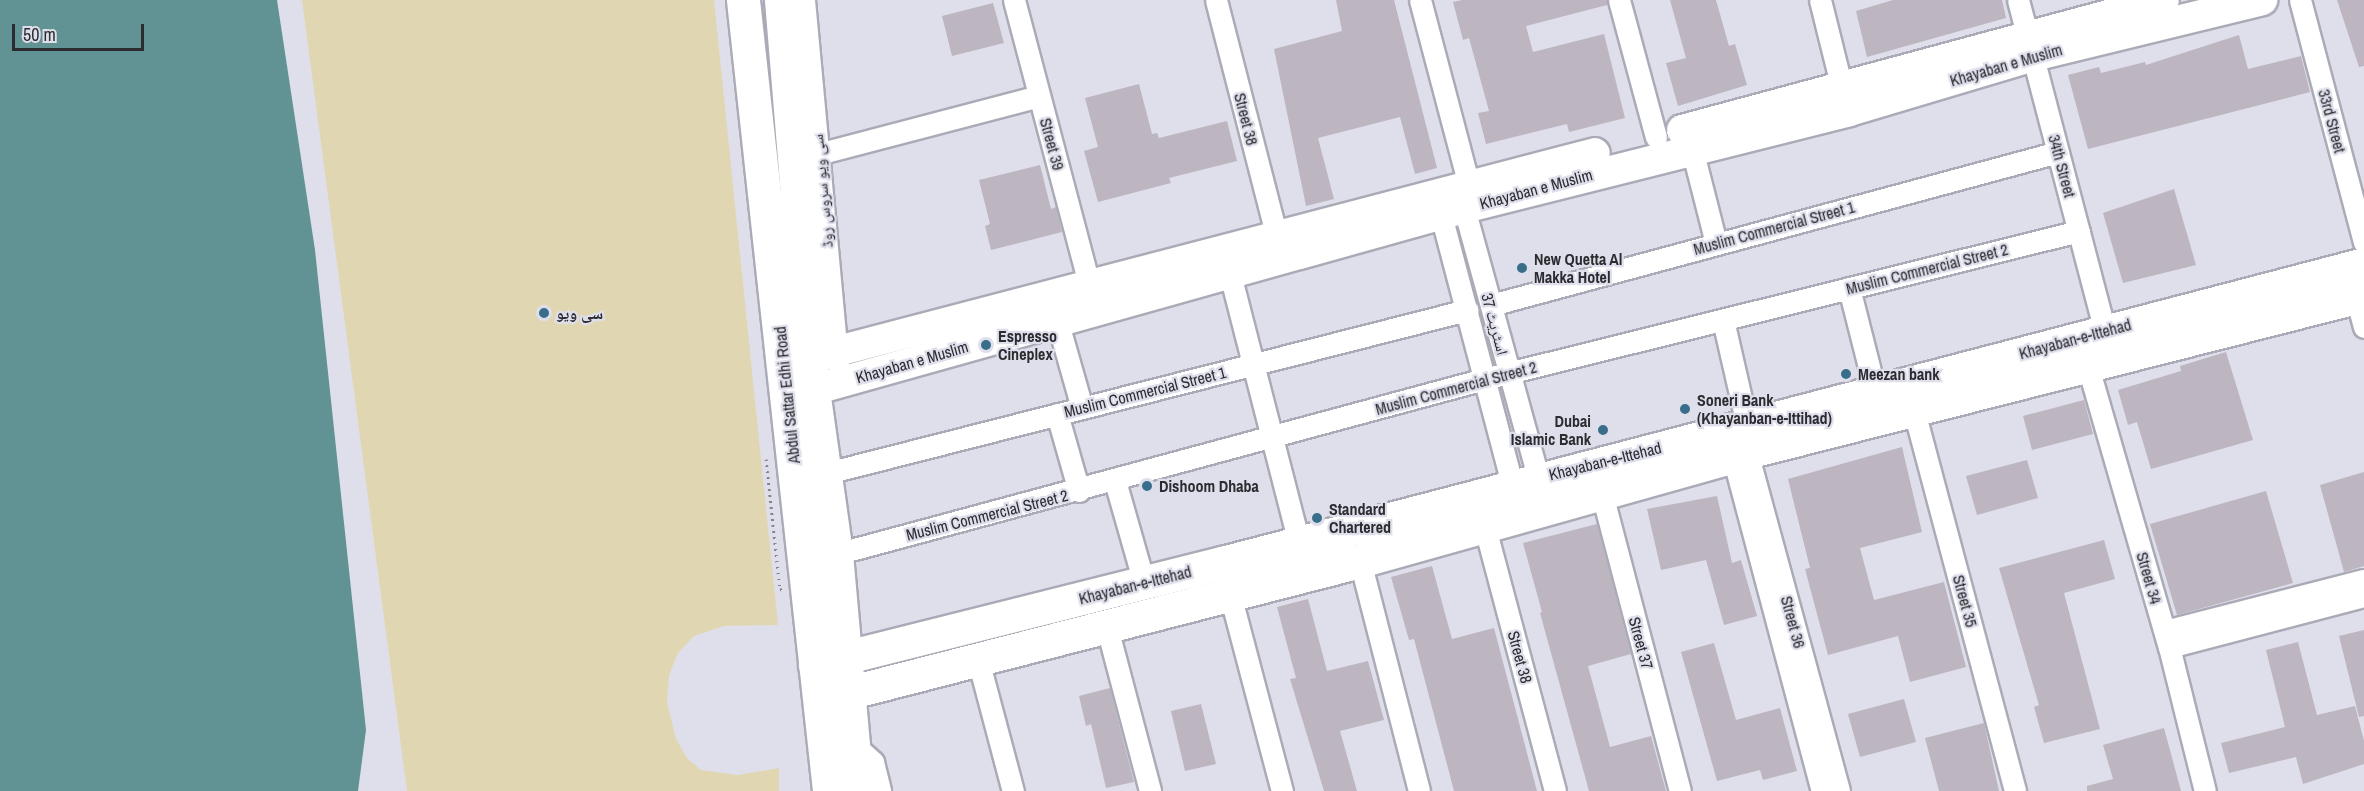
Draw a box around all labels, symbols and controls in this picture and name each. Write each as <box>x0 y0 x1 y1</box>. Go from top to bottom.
scale bar <box>15 12 147 50</box>
text: 50 m <box>23 22 56 47</box>
street label: Khayaban e Muslim <box>1948 40 2064 90</box>
street label: 33rd Street <box>2314 87 2350 155</box>
street label: Street 38 <box>1230 91 1262 147</box>
street label: Street 39 <box>1036 116 1068 172</box>
street label: سی ویو سروس روڈ <box>807 133 837 249</box>
street label: 34th Street <box>2044 133 2080 199</box>
street label: Khayaban e Muslim <box>1478 165 1594 213</box>
street label: Muslim Commercial Street 1 <box>1691 197 1857 259</box>
street label: Muslim Commercial Street 2 <box>1844 240 2010 298</box>
place label: New Quetta Al Makka Hotel <box>1534 249 1623 287</box>
marker: New Quetta Al Makka Hotel <box>1515 261 1529 275</box>
street label: اسٹریٹ 37 <box>1478 291 1512 357</box>
place label: سی ویو <box>556 303 603 323</box>
marker: سی ویو <box>537 306 551 320</box>
street label: Khayaban-e-Ittehad <box>2017 315 2133 363</box>
street label: Abdul Sattar Edhi Road <box>770 325 804 465</box>
place label: Espresso Cineplex <box>998 326 1057 364</box>
street label: Khayaban e Muslim <box>854 337 970 387</box>
marker: Espresso Cineplex <box>979 338 993 352</box>
street label: Muslim Commercial Street 2 <box>1373 357 1539 419</box>
street label: Muslim Commercial Street 1 <box>1062 363 1228 421</box>
place label: Meezan bank <box>1858 364 1940 384</box>
marker: Meezan bank <box>1839 367 1853 381</box>
place label: Soneri Bank (Khayanban-e-Ittihad) <box>1697 390 1832 428</box>
marker: Soneri Bank (Khayanban-e-Ittihad) <box>1678 402 1692 416</box>
place label: Dubai Islamic Bank <box>1511 411 1591 449</box>
marker: Dubai Islamic Bank <box>1596 423 1610 437</box>
street label: Khayaban-e-Ittehad <box>1547 438 1663 484</box>
place label: Dishoom Dhaba <box>1159 476 1259 496</box>
marker: Dishoom Dhaba <box>1140 479 1154 493</box>
street label: Muslim Commercial Street 2 <box>904 486 1070 544</box>
place label: Standard Chartered <box>1329 499 1391 537</box>
marker: Standard Chartered <box>1310 511 1324 525</box>
street label: Street 34 <box>2132 550 2166 606</box>
street label: Khayaban-e-Ittehad <box>1077 562 1193 608</box>
street label: Street 35 <box>1949 573 1981 629</box>
street label: Street 36 <box>1777 594 1809 650</box>
street label: Street 37 <box>1625 615 1657 671</box>
street label: Street 38 <box>1504 629 1536 685</box>

